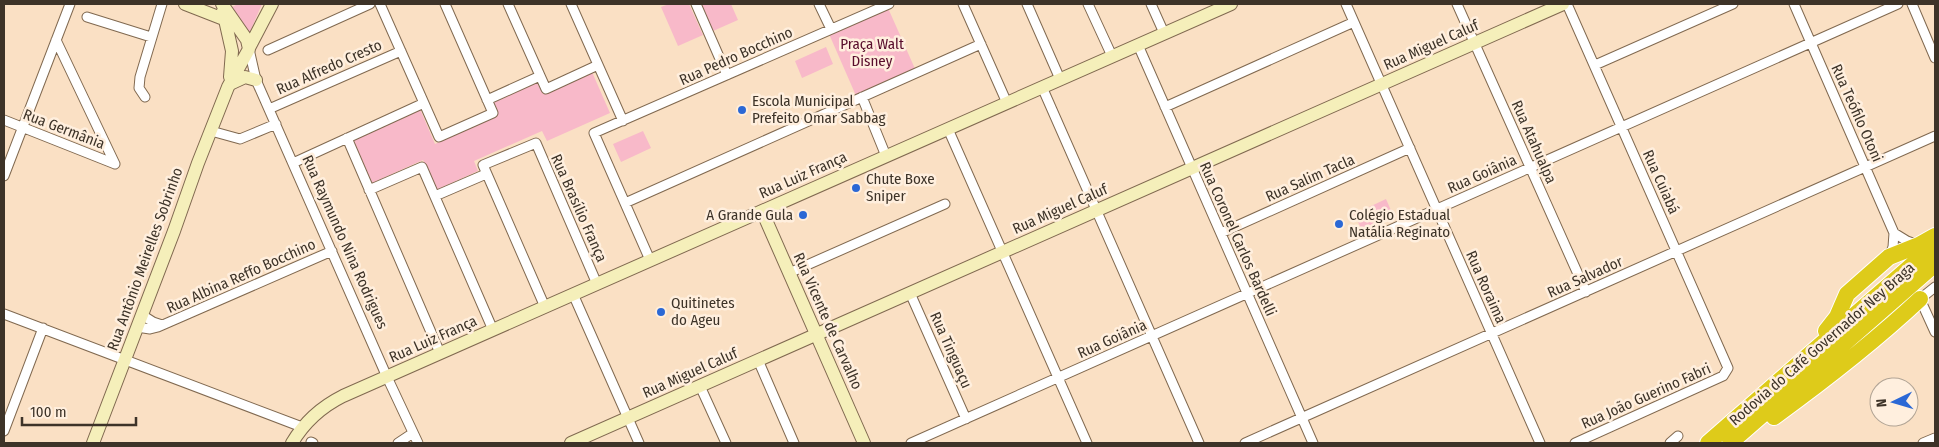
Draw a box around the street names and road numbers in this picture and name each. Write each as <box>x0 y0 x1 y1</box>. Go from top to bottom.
street label: Rua Miguel Caluf <box>1381 15 1483 74</box>
street label: Rua Pedro Bocchino <box>677 23 796 89</box>
street label: Rua Alfredo Cresto <box>273 36 385 98</box>
street label: Rua Teófilo Otoni <box>1827 61 1887 165</box>
street label: Rua Atahualpa <box>1508 98 1560 186</box>
street label: Rua Germânia <box>21 105 107 153</box>
street label: Rua Cuiabá <box>1639 147 1683 217</box>
street label: Rua Luiz França <box>756 148 850 202</box>
street label: Rua Salim Tacla <box>1263 150 1357 206</box>
street label: Rua Brasílio França <box>547 151 611 265</box>
street label: Rua Goiânia <box>1445 151 1519 197</box>
street label: Rua Raymundo Nina Rodrigues <box>298 152 392 332</box>
street label: Rua Coronel Carlos Bardelli <box>1196 159 1280 319</box>
street label: Rua Antônio Meirelles Sobrinho <box>103 165 187 353</box>
street label: Rua Miguel Caluf <box>1010 179 1112 238</box>
street label: Rua Albina Reffo Bocchino <box>164 235 318 317</box>
street label: Rua Roraima <box>1462 248 1510 326</box>
street label: Rua Vicente de Carvalho <box>790 250 866 392</box>
street label: Rua Salvador <box>1545 252 1626 302</box>
street label: Rodovia do Café Governador Ney Braga <box>1726 259 1918 429</box>
street label: Rua Tinguaçu <box>926 309 976 391</box>
street label: Rua Luiz França <box>386 312 480 366</box>
street label: Rua Goiânia <box>1075 316 1149 362</box>
street label: Rua Miguel Caluf <box>640 343 742 402</box>
street label: Rua João Guerino Fabri <box>1579 359 1713 433</box>

